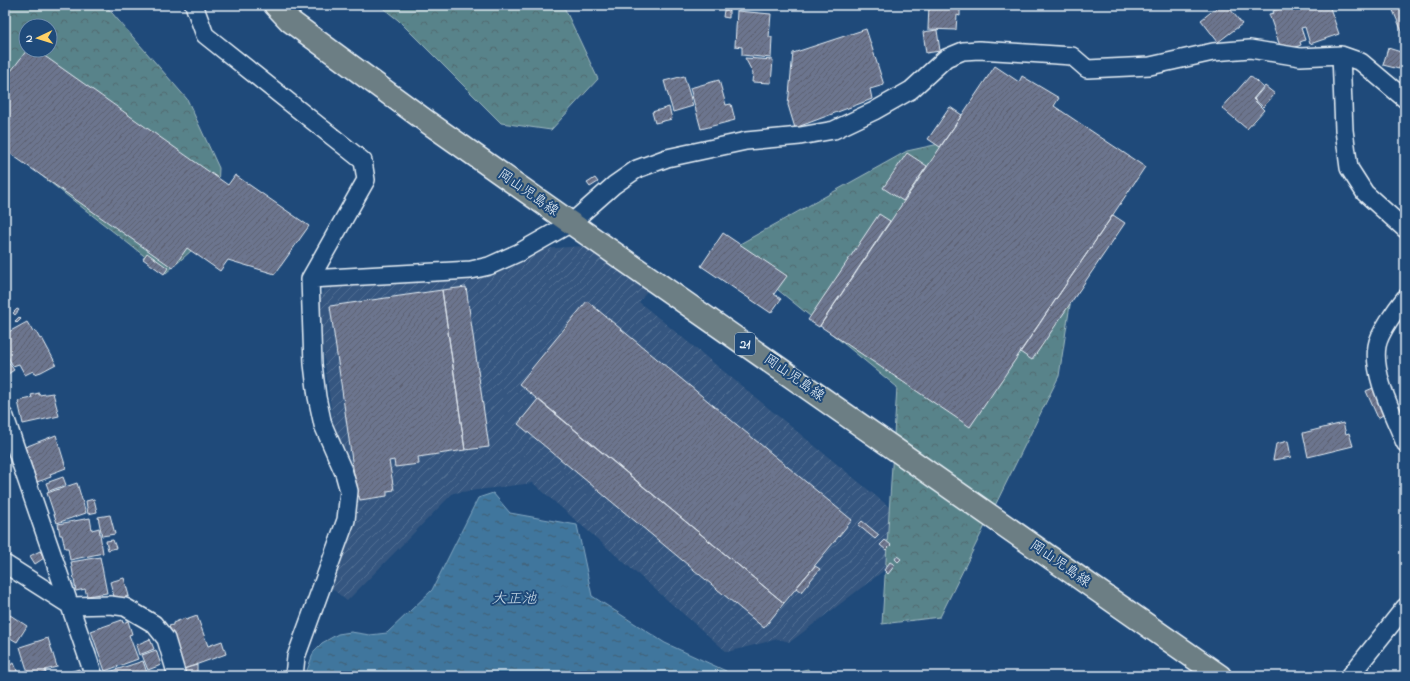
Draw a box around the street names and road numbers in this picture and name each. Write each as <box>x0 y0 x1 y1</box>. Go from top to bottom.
street label: 岡山児島線 <box>493 164 563 222</box>
road number: 21 <box>735 333 755 355</box>
street label: 岡山児島線 <box>759 349 829 407</box>
street label: 岡山児島線 <box>1025 535 1095 593</box>

